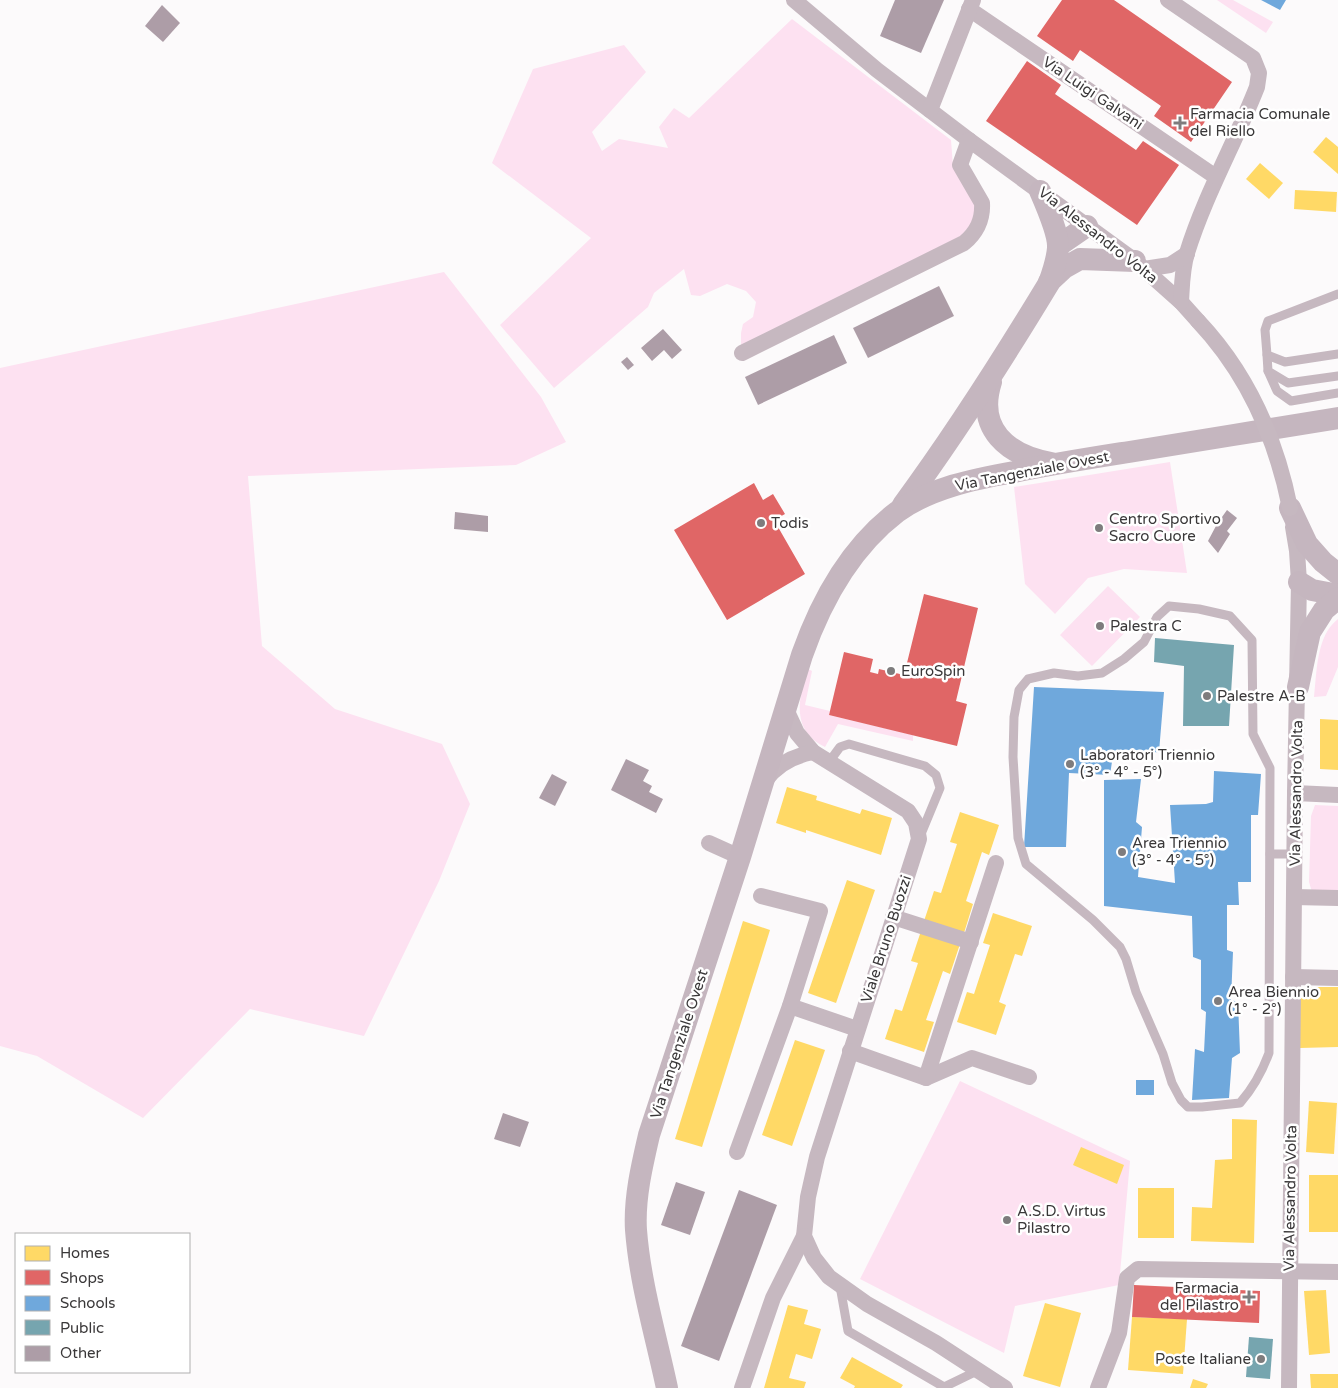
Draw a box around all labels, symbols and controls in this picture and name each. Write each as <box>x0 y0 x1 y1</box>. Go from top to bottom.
street label: Via Luigi Galvani <box>1039 53 1147 133</box>
place label: Farmacia Comunale del Riello <box>1190 105 1330 140</box>
marker: Farmacia Comunale del Riello <box>1174 117 1186 129</box>
street label: Via Alessandro Volta <box>1035 183 1161 287</box>
street label: Via Tangenziale Ovest <box>954 447 1111 495</box>
place label: Centro Sportivo Sacro Cuore <box>1109 510 1221 545</box>
place label: Todis <box>771 514 809 532</box>
marker: Todis <box>755 517 767 529</box>
marker: Centro Sportivo Sacro Cuore <box>1093 522 1105 534</box>
place label: Palestra C <box>1110 617 1182 635</box>
marker: Palestra C <box>1094 620 1106 632</box>
place label: EuroSpin <box>901 662 965 680</box>
marker: EuroSpin <box>885 665 897 677</box>
place label: Palestre A-B <box>1217 687 1306 705</box>
marker: Palestre A-B <box>1201 690 1213 702</box>
street label: Via Alessandro Volta <box>1286 720 1306 866</box>
place label: Laboratori Triennio (3° - 4° - 5°) <box>1080 746 1215 781</box>
marker: Laboratori Triennio (3° - 4° - 5°) <box>1064 758 1076 770</box>
place label: Area Triennio (3° - 4° - 5°) <box>1132 834 1227 869</box>
marker: Area Triennio (3° - 4° - 5°) <box>1116 846 1128 858</box>
street label: Viale Bruno Buozzi <box>857 873 915 1005</box>
street label: Via Tangenziale Ovest <box>646 967 712 1121</box>
place label: Area Biennio (1° - 2°) <box>1228 983 1319 1018</box>
marker: Area Biennio (1° - 2°) <box>1212 995 1224 1007</box>
street label: Via Alessandro Volta <box>1280 1125 1300 1271</box>
place label: A.S.D. Virtus Pilastro <box>1017 1202 1106 1237</box>
marker: A.S.D. Virtus Pilastro <box>1001 1214 1013 1226</box>
legend <box>15 1233 190 1373</box>
text: Homes <box>60 1244 110 1262</box>
text: Shops <box>60 1269 104 1287</box>
place label: Farmacia del Pilastro <box>1160 1279 1239 1314</box>
marker: Farmacia del Pilastro <box>1243 1291 1255 1303</box>
text: Schools <box>60 1294 116 1312</box>
text: Public <box>60 1319 104 1337</box>
text: Other <box>60 1344 102 1362</box>
place label: Poste Italiane <box>1155 1350 1251 1368</box>
marker: Poste Italiane <box>1255 1353 1267 1365</box>

